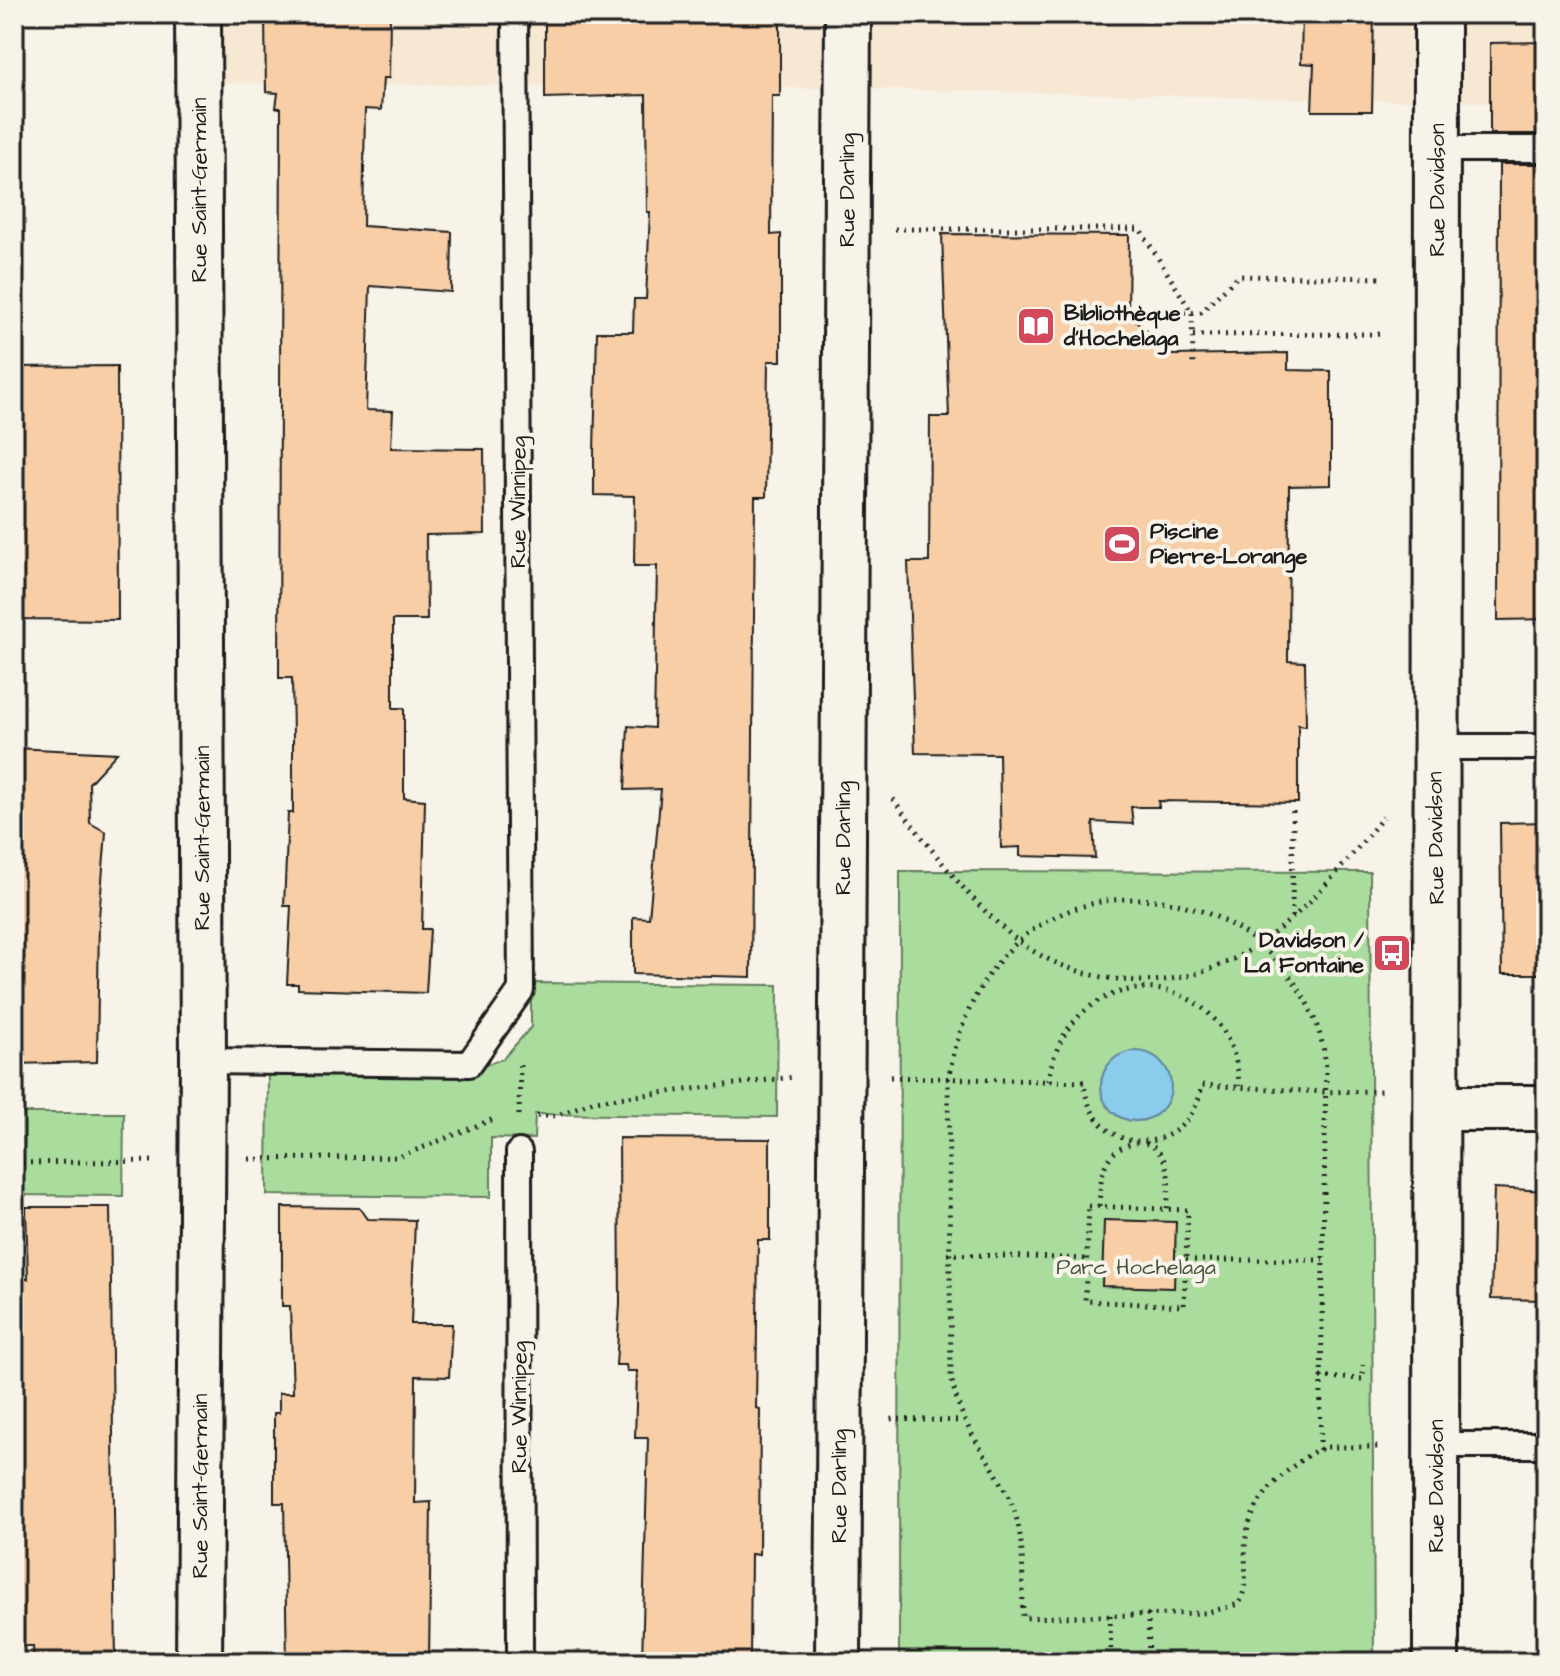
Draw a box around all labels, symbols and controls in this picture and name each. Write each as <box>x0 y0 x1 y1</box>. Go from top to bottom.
street label: Rue Saint-Germain <box>184 98 215 282</box>
street label: Rue Davidson <box>1422 123 1453 257</box>
street label: Rue Darling <box>832 133 864 247</box>
place label: Bibliothèque d'Hochelaga <box>1063 298 1181 355</box>
library icon: Bibliothèque d'Hochelaga <box>1015 305 1057 347</box>
street label: Rue Winnipeg <box>503 436 535 568</box>
place label: Piscine Pierre-Lorange <box>1150 516 1308 573</box>
sports icon: Piscine Pierre-Lorange <box>1101 523 1143 565</box>
street label: Rue Saint-Germain <box>187 746 218 930</box>
street label: Rue Davidson <box>1419 771 1453 905</box>
street label: Rue Darling <box>828 781 860 895</box>
place label: Davidson / La Fontaine <box>1244 925 1364 981</box>
bus stop icon: Davidson / La Fontaine <box>1371 932 1413 974</box>
park label: Parc Hochelaga <box>1056 1252 1216 1284</box>
street label: Rue Winnipeg <box>504 1341 536 1473</box>
street label: Rue Saint-Germain <box>185 1394 216 1578</box>
street label: Rue Davidson <box>1421 1419 1452 1553</box>
street label: Rue Darling <box>824 1429 856 1543</box>

